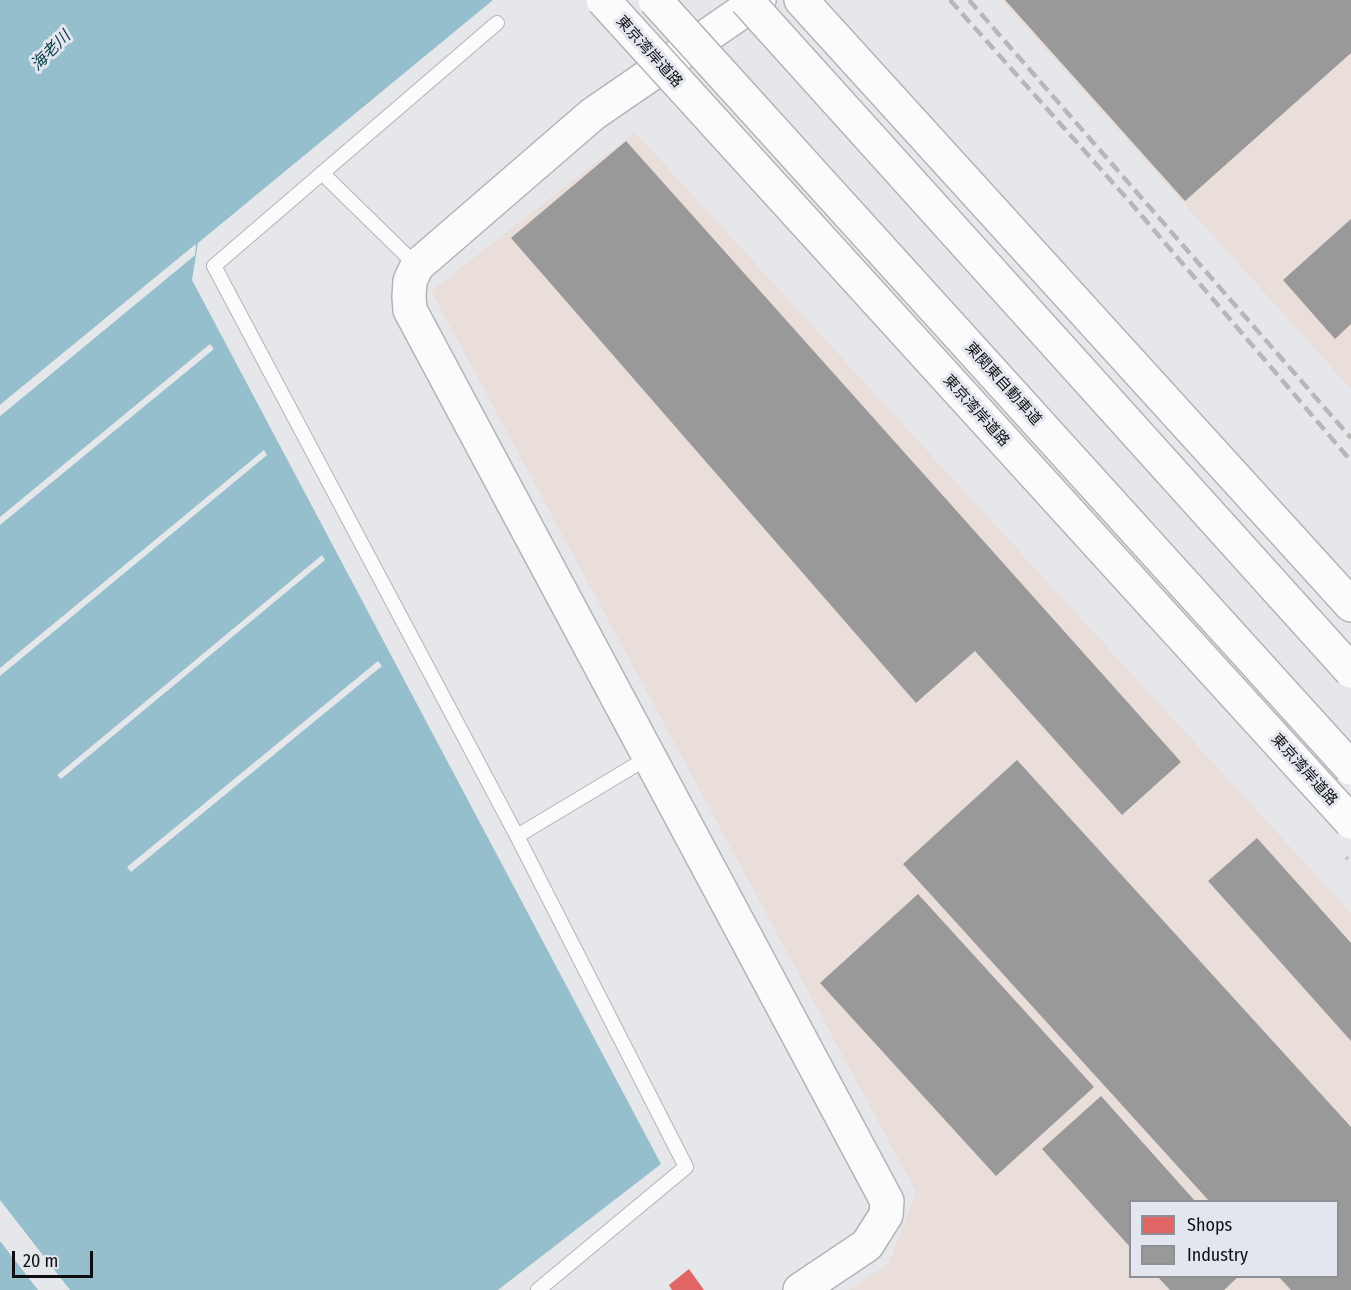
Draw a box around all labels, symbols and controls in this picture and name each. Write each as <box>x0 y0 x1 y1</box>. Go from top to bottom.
street label: 東京湾岸道路 <box>612 13 686 91</box>
water label: 海老川 <box>27 27 75 75</box>
street label: 東関東自動車道 <box>961 339 1045 429</box>
street label: 東京湾岸道路 <box>939 372 1013 450</box>
street label: 東京湾岸道路 <box>1267 731 1341 809</box>
legend <box>1129 1200 1339 1278</box>
text: Shops <box>1187 1214 1232 1236</box>
scale bar <box>15 1239 96 1277</box>
text: Industry <box>1187 1244 1248 1266</box>
text: 20 m <box>23 1250 58 1272</box>

